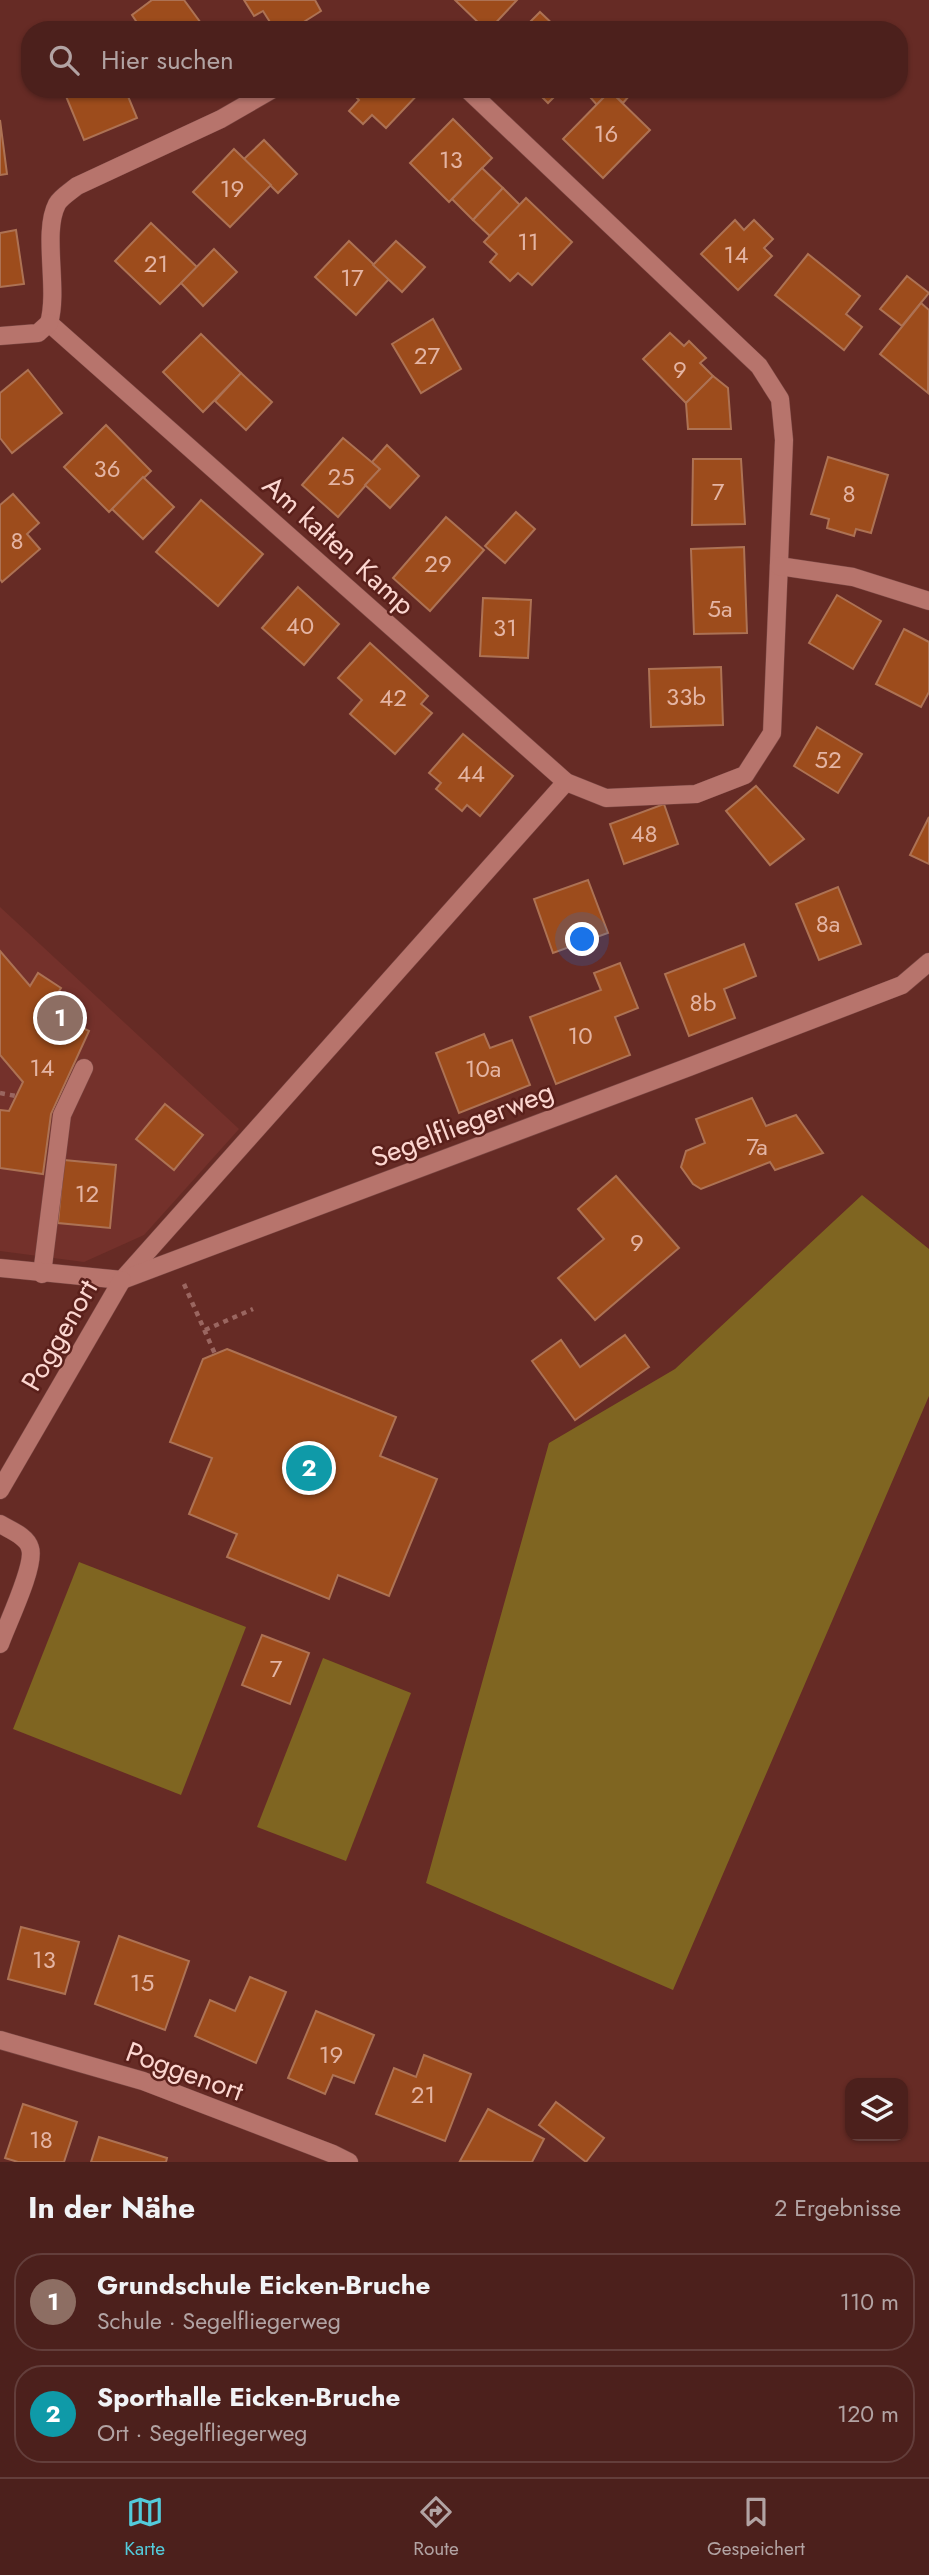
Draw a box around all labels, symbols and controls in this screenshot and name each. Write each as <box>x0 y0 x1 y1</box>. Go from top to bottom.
search box <box>21 21 908 98</box>
icon: search <box>45 41 83 79</box>
text: Hier suchen <box>101 41 234 79</box>
house number: 16 <box>594 116 618 151</box>
house number: 13 <box>439 142 463 177</box>
house number: 19 <box>220 171 244 206</box>
house number: 11 <box>517 224 539 259</box>
house number: 14 <box>724 237 748 272</box>
house number: 21 <box>144 246 168 281</box>
house number: 17 <box>340 260 364 295</box>
house number: 27 <box>414 338 441 373</box>
house number: 9 <box>673 352 687 387</box>
house number: 36 <box>94 451 120 486</box>
house number: 25 <box>327 459 355 494</box>
street label: Am kalten Kamp <box>254 466 424 625</box>
house number: 7 <box>712 474 725 509</box>
house number: 8 <box>842 476 856 511</box>
house number: 8 <box>10 523 24 558</box>
house number: 29 <box>424 546 452 581</box>
house number: 5a <box>707 591 733 626</box>
house number: 40 <box>286 608 314 643</box>
house number: 31 <box>493 610 517 645</box>
house number: 33b <box>666 679 706 714</box>
house number: 42 <box>379 680 407 715</box>
house number: 52 <box>814 742 842 777</box>
house number: 44 <box>457 756 485 791</box>
house number: 48 <box>630 816 658 851</box>
house number: 8a <box>816 906 840 941</box>
your location <box>565 922 599 956</box>
house number: 8b <box>690 985 716 1020</box>
pin: 1 <box>37 992 83 1044</box>
house number: 10 <box>567 1018 593 1053</box>
house number: 14 <box>30 1050 54 1085</box>
house number: 10a <box>465 1051 501 1086</box>
street label: Segelfliegerweg <box>365 1071 559 1178</box>
house number: 7a <box>746 1129 768 1164</box>
house number: 12 <box>75 1176 99 1211</box>
house number: 9 <box>630 1225 644 1260</box>
street label: Poggenort <box>11 1272 108 1399</box>
pin: 2 <box>286 1442 332 1494</box>
house number: 7 <box>270 1651 283 1686</box>
house number: 13 <box>32 1942 56 1977</box>
house number: 15 <box>130 1965 154 2000</box>
street label: Poggenort <box>120 2031 250 2112</box>
house number: 19 <box>319 2037 343 2072</box>
house number: 21 <box>411 2077 435 2112</box>
map controls <box>845 2078 908 2141</box>
button: layers <box>845 2078 908 2141</box>
house number: 18 <box>29 2122 53 2157</box>
text: In der Nähe <box>28 2186 195 2229</box>
text: 2 Ergebnisse <box>774 2191 901 2225</box>
text: Grundschule Eicken-Bruche <box>97 2266 430 2304</box>
text: 1 <box>47 2285 59 2319</box>
text: 110 m <box>840 2285 899 2319</box>
text: Schule · Segelfliegerweg <box>97 2304 341 2338</box>
text: Sporthalle Eicken-Bruche <box>97 2378 401 2416</box>
text: 2 <box>45 2397 61 2431</box>
text: 120 m <box>837 2397 899 2431</box>
text: Ort · Segelfliegerweg <box>97 2416 307 2450</box>
tab: Karte <box>124 2493 165 2562</box>
tab: Route <box>413 2493 459 2562</box>
tab: Gespeichert <box>707 2493 805 2562</box>

